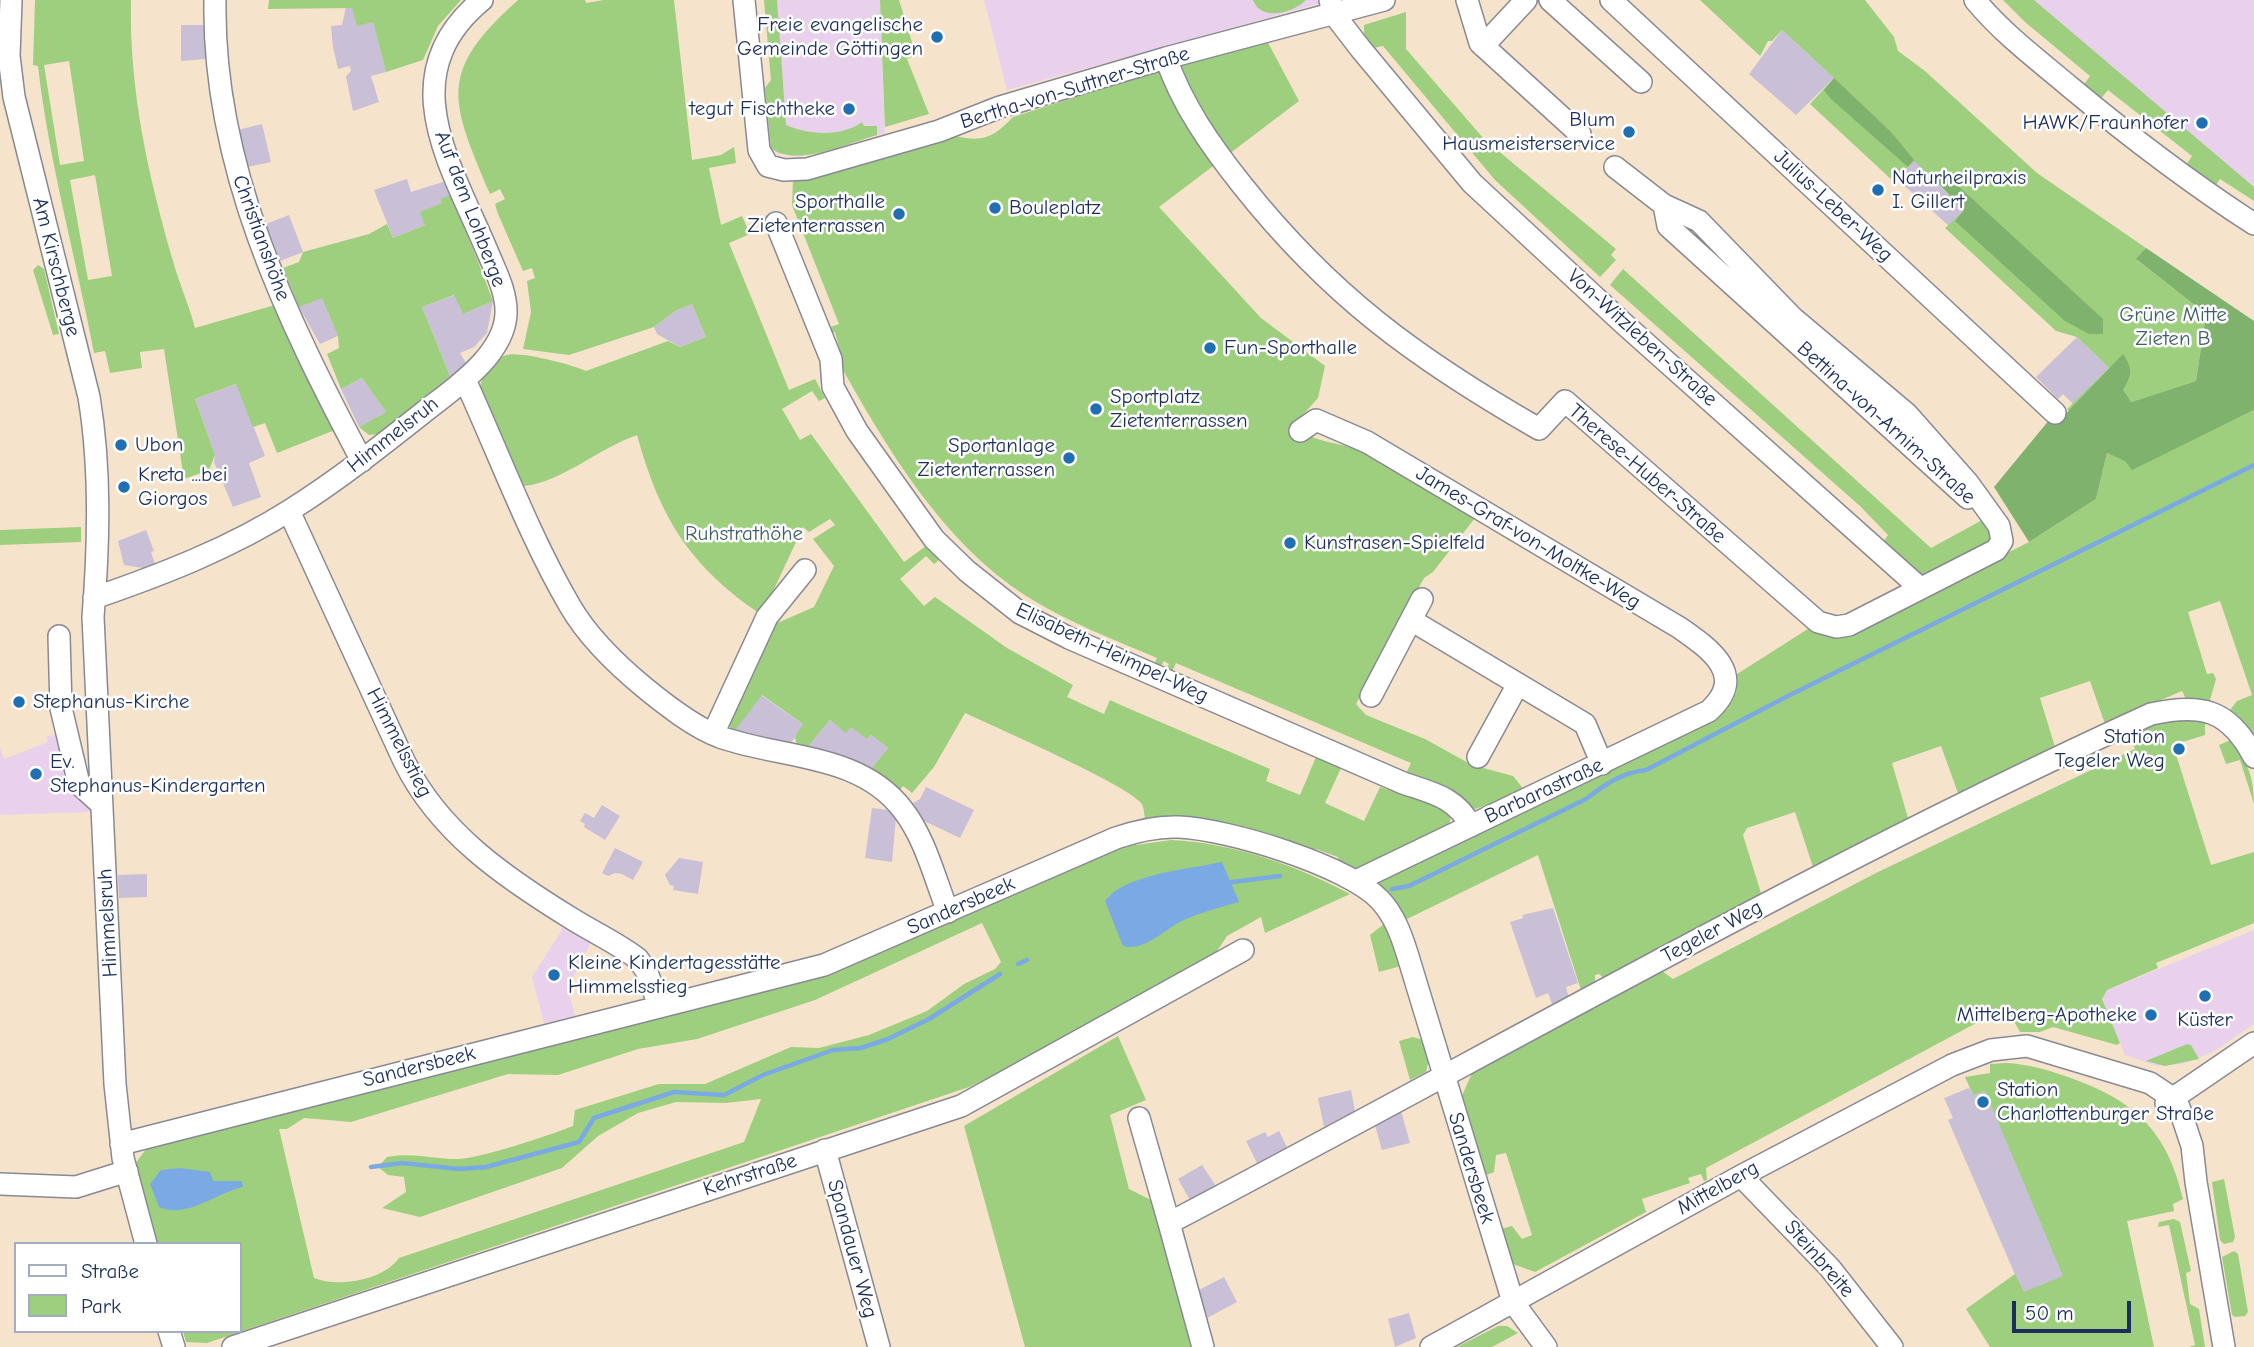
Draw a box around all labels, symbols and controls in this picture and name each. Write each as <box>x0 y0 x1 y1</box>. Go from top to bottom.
place label: Freie evangelische Gemeinde Göttingen <box>737 12 923 62</box>
marker: Freie evangelische Gemeinde Göttingen <box>929 29 945 45</box>
street label: Bertha-von-Suttner-Straße <box>957 41 1193 135</box>
place label: tegut Fischtheke <box>689 96 835 122</box>
marker: tegut Fischtheke <box>841 101 857 117</box>
place label: Blum Hausmeisterservice <box>1442 107 1615 157</box>
place label: HAWK/Fraunhofer <box>2023 110 2188 136</box>
marker: HAWK/Fraunhofer <box>2194 115 2210 131</box>
marker: Blum Hausmeisterservice <box>1621 124 1637 140</box>
street label: Auf dem Lohberge <box>429 127 511 291</box>
street label: Julius-Leber-Weg <box>1768 144 1898 268</box>
place label: Naturheilpraxis I. Gillert <box>1892 165 2026 215</box>
street label: Christianshöhe <box>227 172 295 304</box>
marker: Naturheilpraxis I. Gillert <box>1870 182 1886 198</box>
place label: Sporthalle Zietenterrassen <box>747 189 885 239</box>
street label: Am Kirschberge <box>27 195 85 339</box>
place label: Bouleplatz <box>1009 195 1101 221</box>
marker: Bouleplatz <box>987 200 1003 216</box>
marker: Sporthalle Zietenterrassen <box>891 206 907 222</box>
street label: Von-Witzleben-Straße <box>1562 264 1722 412</box>
park label: Grüne Mitte Zieten B <box>2119 302 2227 352</box>
place label: Fun-Sporthalle <box>1224 335 1357 361</box>
street label: Bettina-von-Arnim-Straße <box>1792 336 1980 510</box>
marker: Fun-Sporthalle <box>1202 340 1218 356</box>
place label: Sportplatz Zietenterrassen <box>1110 384 1248 434</box>
street label: Himmelsruh <box>342 392 444 478</box>
street label: Therese-Huber-Straße <box>1563 399 1731 549</box>
marker: Sportplatz Zietenterrassen <box>1088 401 1104 417</box>
place label: Ubon <box>135 432 183 458</box>
place label: Sportanlage Zietenterrassen <box>917 433 1055 483</box>
marker: Ubon <box>113 437 129 453</box>
marker: Sportanlage Zietenterrassen <box>1061 450 1077 466</box>
street label: James-Graf-von-Moltke-Weg <box>1411 461 1645 615</box>
place label: Kreta ...bei Giorgos <box>138 462 228 512</box>
marker: Kreta ...bei Giorgos <box>116 479 132 495</box>
park label: Ruhstrathöhe <box>685 521 803 547</box>
place label: Kunstrasen-Spielfeld <box>1304 530 1485 556</box>
marker: Kunstrasen-Spielfeld <box>1282 535 1298 551</box>
street label: Elisabeth-Heimpel-Weg <box>1012 597 1212 709</box>
street label: Himmelsstieg <box>361 684 437 802</box>
place label: Stephanus-Kirche <box>33 689 189 715</box>
marker: Stephanus-Kirche <box>11 694 27 710</box>
place label: Station Tegeler Weg <box>2055 724 2165 774</box>
marker: Station Tegeler Weg <box>2171 741 2187 757</box>
place label: Ev. Stephanus-Kindergarten <box>50 749 266 799</box>
street label: Barbarastraße <box>1481 753 1607 829</box>
marker: Ev. Stephanus-Kindergarten <box>28 766 44 782</box>
street label: Himmelsruh <box>93 868 123 978</box>
street label: Sandersbeek <box>903 871 1019 941</box>
street label: Tegeler Weg <box>1657 895 1767 969</box>
place label: Kleine Kindertagesstätte Himmelsstieg <box>568 950 780 1000</box>
marker: Kleine Kindertagesstätte Himmelsstieg <box>546 967 562 983</box>
marker: Küster <box>2197 988 2213 1004</box>
place label: Mittelberg-Apotheke <box>1957 1002 2137 1028</box>
marker: Mittelberg-Apotheke <box>2143 1007 2159 1023</box>
place label: Küster <box>2177 1007 2233 1033</box>
street label: Sandersbeek <box>360 1041 478 1093</box>
place label: Station Charlottenburger Straße <box>1997 1077 2214 1127</box>
marker: Station Charlottenburger Straße <box>1975 1094 1991 1110</box>
street label: Sandersbeek <box>1442 1109 1500 1227</box>
street label: Kehrstraße <box>700 1148 800 1202</box>
street label: Mittelberg <box>1673 1155 1763 1221</box>
street label: Spandauer Weg <box>821 1177 883 1321</box>
street label: Steinbreite <box>1779 1215 1859 1303</box>
legend <box>14 1242 242 1333</box>
text: Straße <box>81 1259 139 1283</box>
scale bar <box>2016 1288 2135 1332</box>
text: Park <box>81 1294 121 1318</box>
text: 50 m <box>2025 1301 2074 1325</box>

